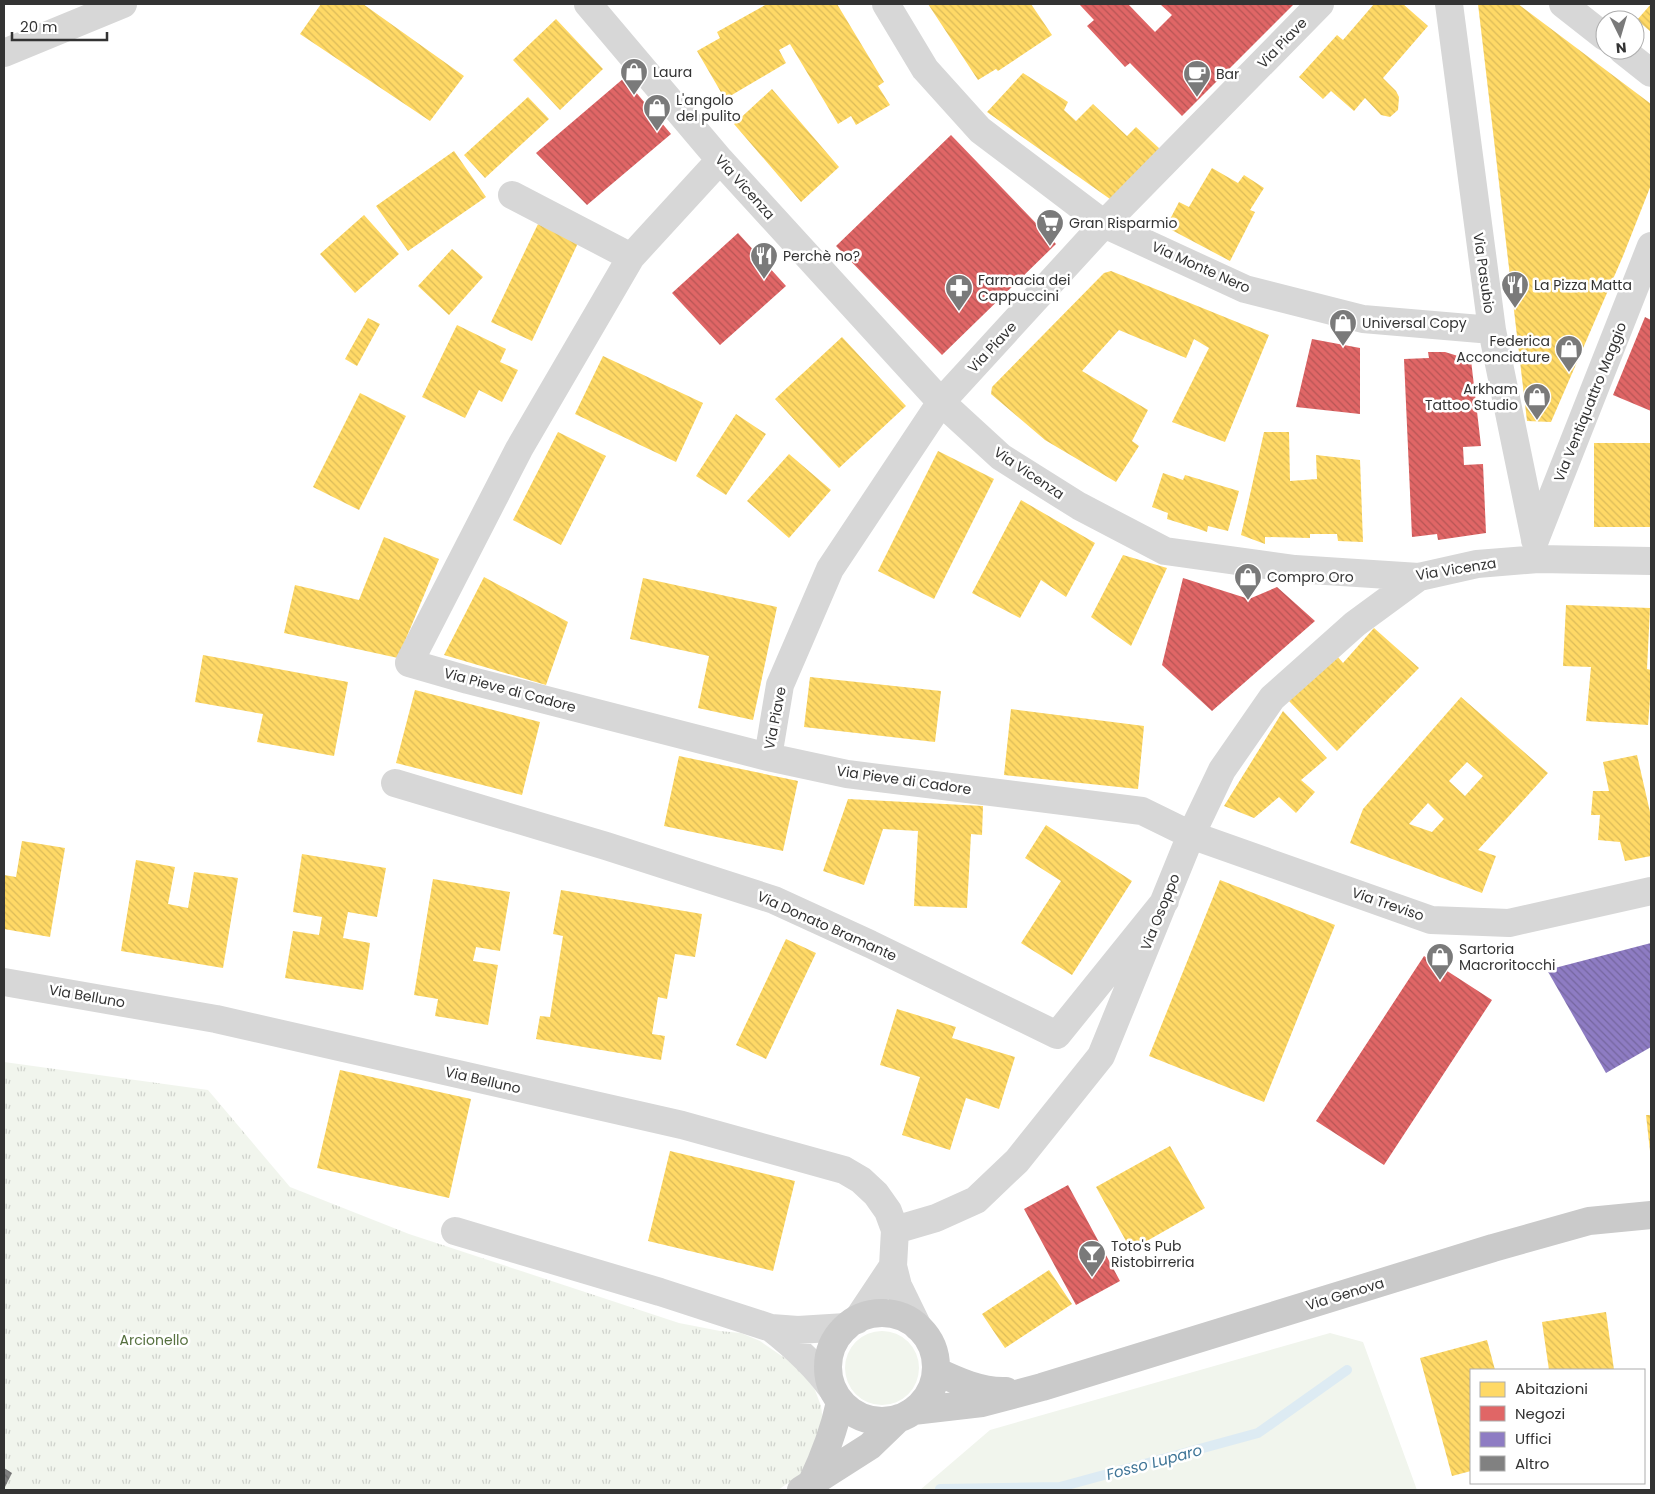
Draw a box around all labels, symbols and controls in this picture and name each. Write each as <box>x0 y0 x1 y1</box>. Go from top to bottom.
scale bar <box>12 10 108 42</box>
north arrow <box>1595 10 1645 60</box>
street label: Via Piave <box>1253 13 1312 73</box>
text: 20 m <box>20 16 58 37</box>
text: N <box>1615 38 1627 58</box>
shop icon: Laura <box>619 57 649 96</box>
cafe icon: Bar <box>1182 59 1212 98</box>
place label: Laura <box>653 62 692 82</box>
place label: Bar <box>1216 64 1239 84</box>
place label: L'angolo del pulito <box>676 90 741 126</box>
shop icon: L'angolo del pulito <box>642 93 672 132</box>
street label: Via Vicenza <box>710 150 780 224</box>
supermarket icon: Gran Risparmio <box>1035 208 1065 247</box>
place label: Gran Risparmio <box>1069 213 1178 233</box>
street label: Via Pasubio <box>1468 231 1500 315</box>
street label: Via Monte Nero <box>1148 236 1254 298</box>
restaurant icon: Perchè no? <box>749 241 779 280</box>
place label: Perchè no? <box>783 246 860 266</box>
place label: Farmacia dei Cappuccini <box>978 270 1070 306</box>
restaurant icon: La Pizza Matta <box>1500 270 1530 309</box>
pharmacy icon: Farmacia dei Cappuccini <box>944 273 974 312</box>
place label: La Pizza Matta <box>1534 275 1632 295</box>
shop icon: Universal Copy <box>1328 308 1358 347</box>
place label: Universal Copy <box>1362 313 1467 333</box>
street label: Via Piave <box>963 317 1021 377</box>
street label: Via Ventiquattro Maggio <box>1549 319 1631 485</box>
place label: Federica Acconciature <box>1456 331 1550 367</box>
shop icon: Federica Acconciature <box>1554 334 1584 373</box>
place label: Arkham Tattoo Studio <box>1425 379 1518 415</box>
shop icon: Arkham Tattoo Studio <box>1522 382 1552 421</box>
street label: Via Vicenza <box>990 442 1068 504</box>
street label: Via Vicenza <box>1414 553 1498 585</box>
shop icon: Compro Oro <box>1233 562 1263 601</box>
place label: Compro Oro <box>1267 567 1354 587</box>
street label: Via Pieve di Cadore <box>442 663 579 717</box>
street label: Via Piave <box>759 685 791 751</box>
street label: Via Pieve di Cadore <box>835 761 973 799</box>
street label: Via Osoppo <box>1136 871 1185 953</box>
street label: Via Treviso <box>1349 882 1427 926</box>
street label: Via Donato Bramante <box>754 886 900 966</box>
place label: Sartoria Macroritocchi <box>1459 939 1555 975</box>
shop icon: Sartoria Macroritocchi <box>1425 942 1455 981</box>
street label: Via Belluno <box>47 979 127 1013</box>
street label: Via Belluno <box>443 1062 523 1098</box>
place label: Toto's Pub Ristobirreria <box>1111 1236 1194 1272</box>
bar icon: Toto's Pub Ristobirreria <box>1077 1239 1107 1278</box>
street label: Via Genova <box>1303 1273 1387 1315</box>
park label: Arcionello <box>119 1330 189 1350</box>
legend <box>1470 1369 1645 1484</box>
text: Abitazioni <box>1515 1378 1588 1399</box>
text: Negozi <box>1515 1403 1565 1424</box>
text: Uffici <box>1515 1428 1551 1449</box>
water label: Fosso Luparo <box>1104 1439 1204 1485</box>
text: Altro <box>1515 1453 1549 1474</box>

